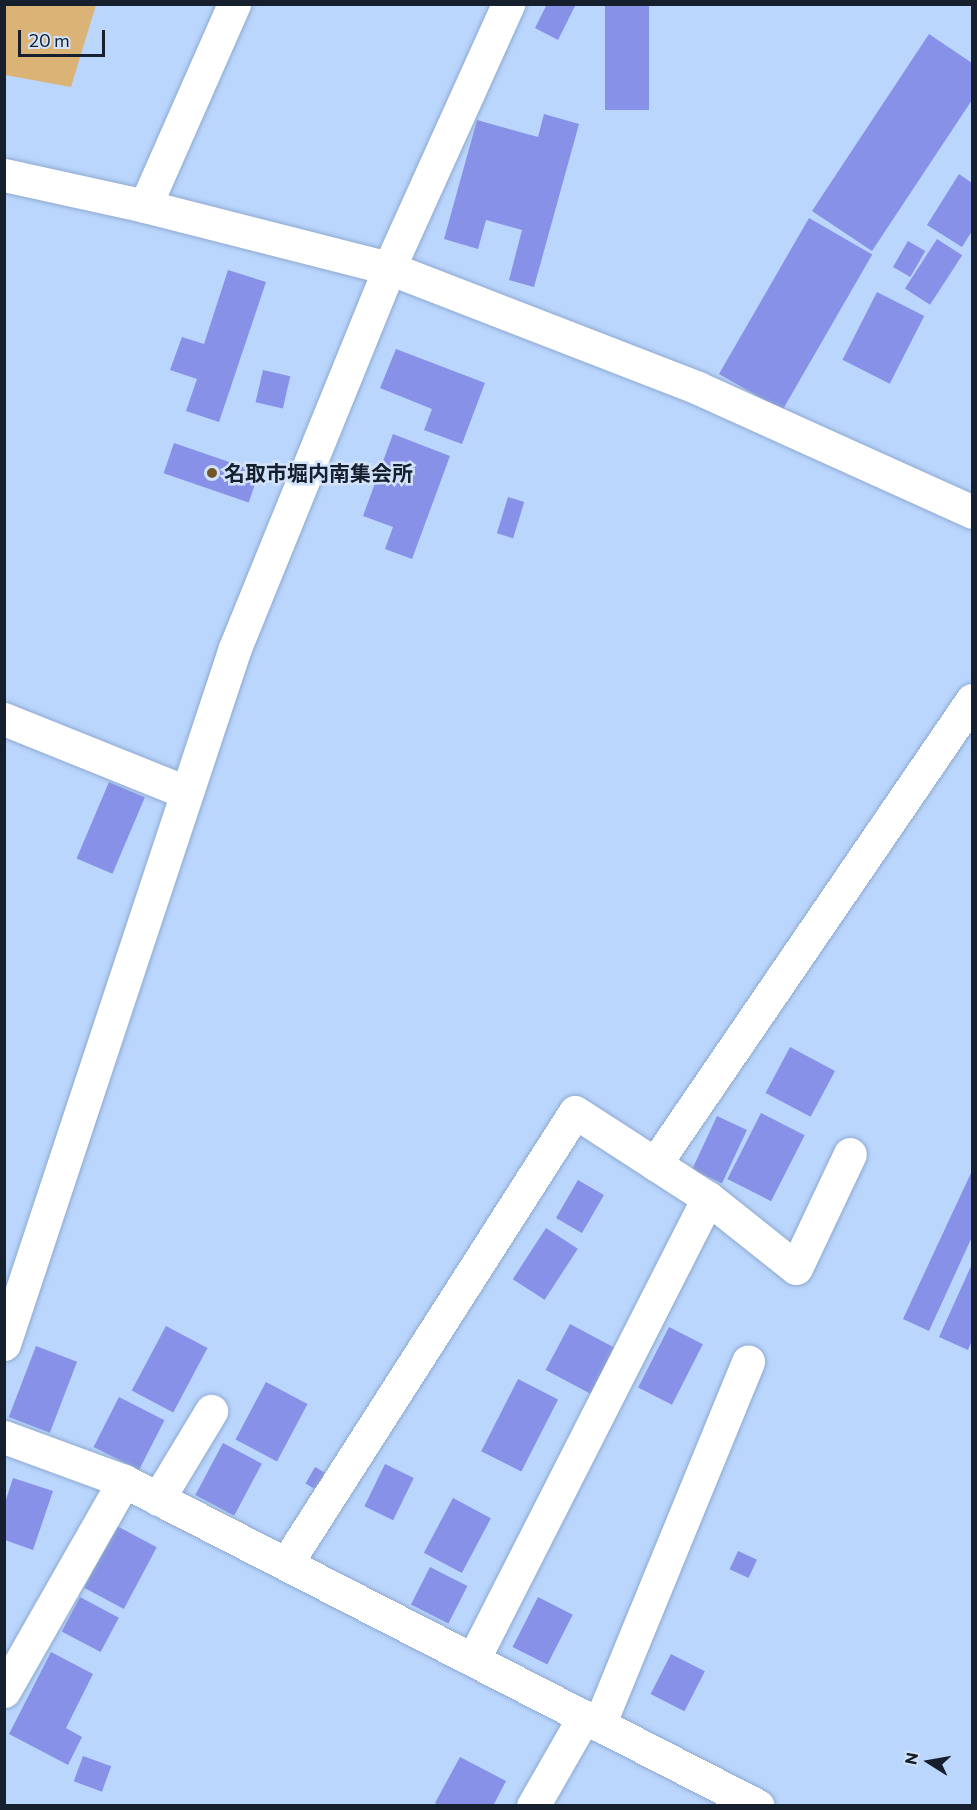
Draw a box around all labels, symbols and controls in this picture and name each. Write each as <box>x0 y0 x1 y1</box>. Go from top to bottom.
scale bar <box>21 18 108 56</box>
text: 20 m <box>29 29 70 51</box>
place label: 名取市堀内南集会所 <box>224 460 413 486</box>
marker: 名取市堀内南集会所 <box>205 466 219 480</box>
north arrow <box>899 1732 959 1792</box>
text: N <box>900 1751 921 1766</box>

